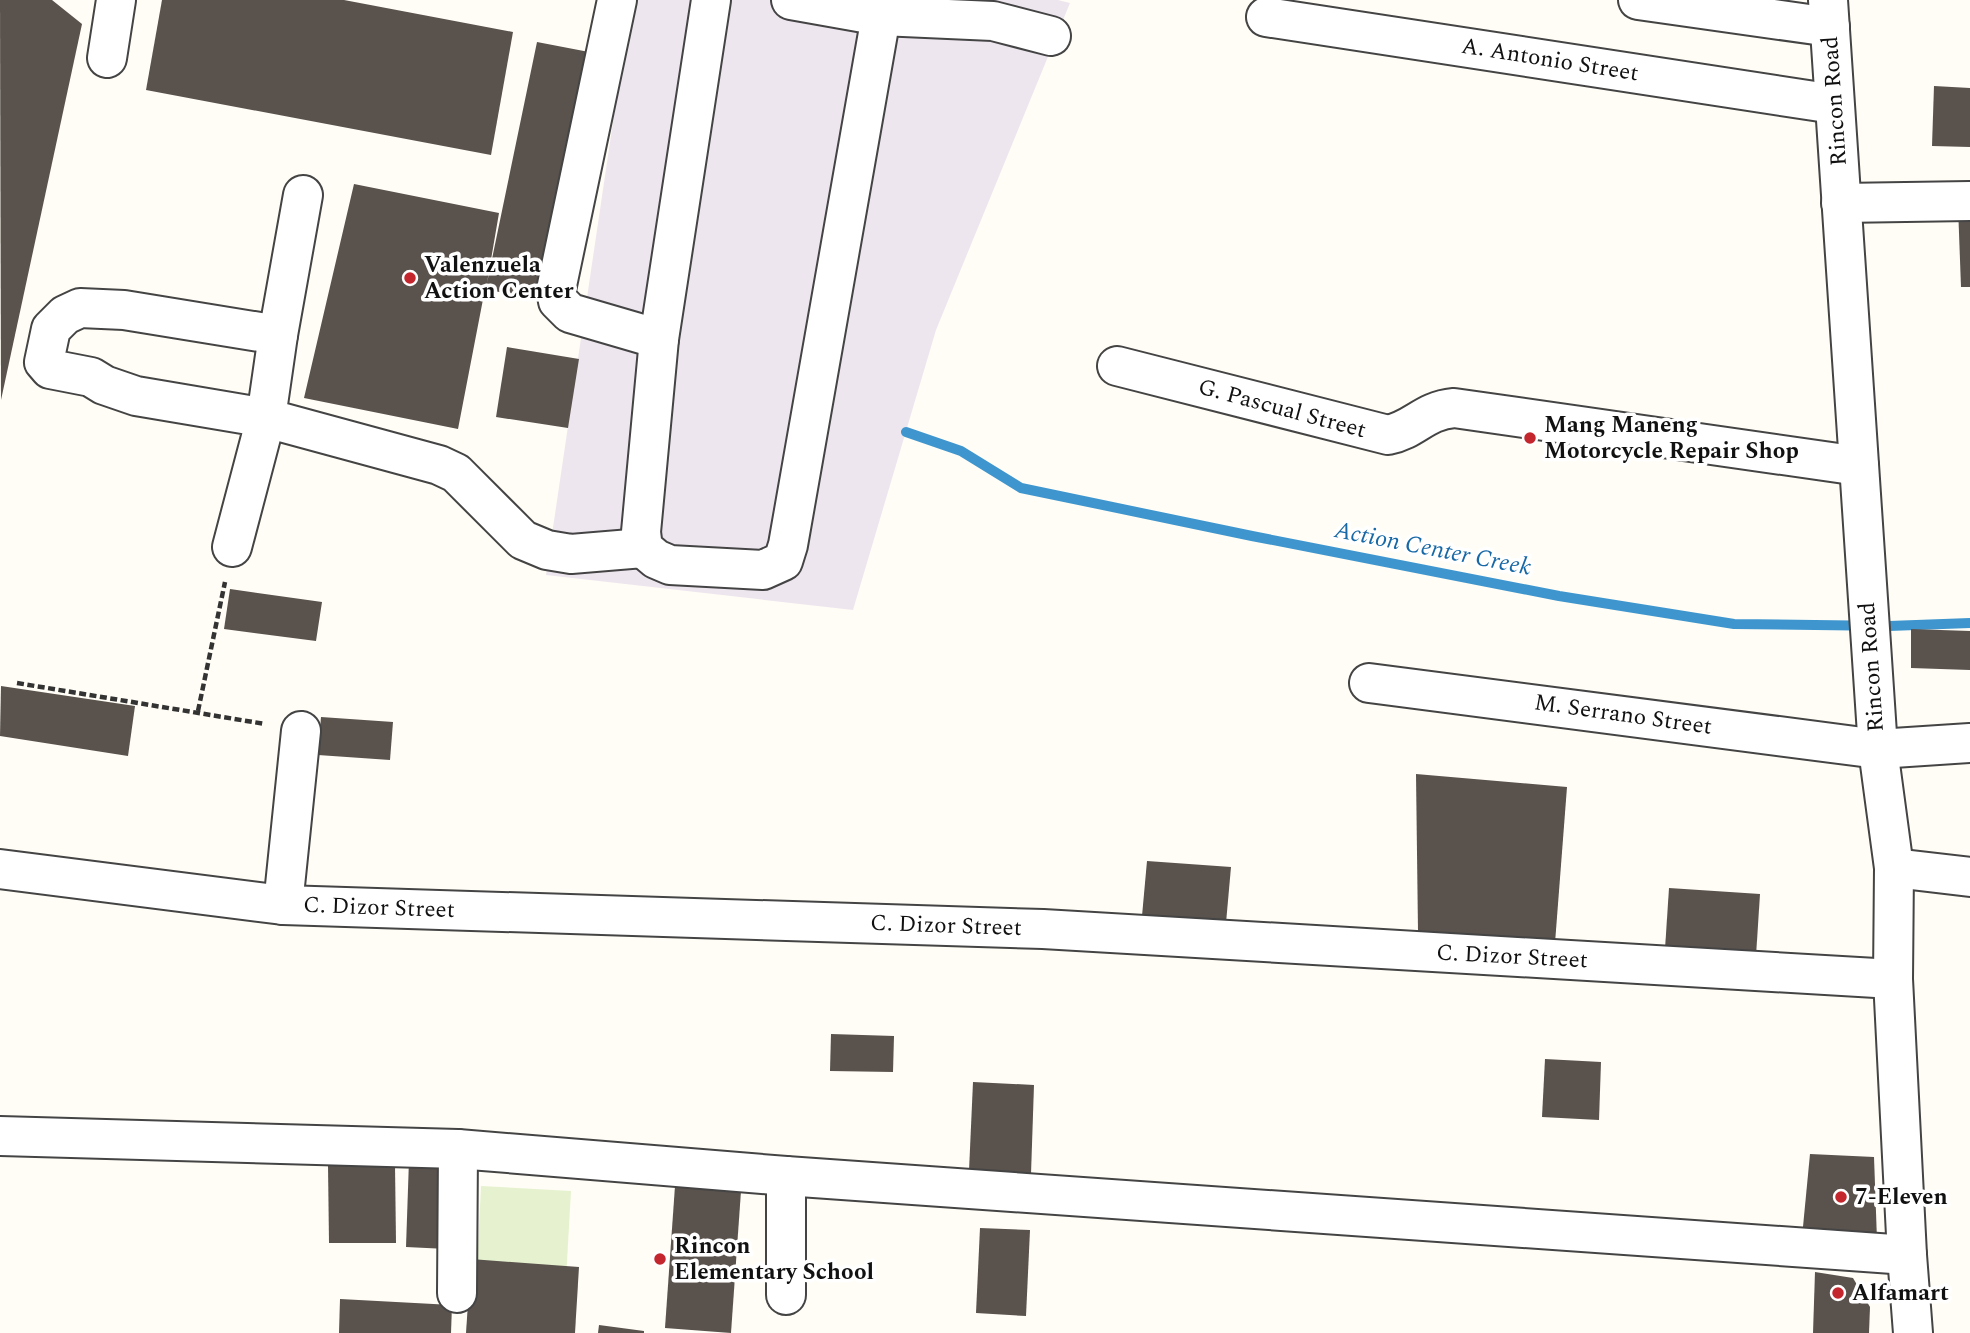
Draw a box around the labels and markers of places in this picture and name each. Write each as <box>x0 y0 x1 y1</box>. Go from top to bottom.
place label: Valenzuela Action Center <box>424 248 574 309</box>
marker: Valenzuela Action Center <box>402 270 418 286</box>
place label: Mang Maneng Motorcycle Repair Shop <box>1544 408 1799 469</box>
marker: Mang Maneng Motorcycle Repair Shop <box>1522 430 1538 446</box>
place label: 7-Eleven <box>1855 1180 1948 1215</box>
marker: 7-Eleven <box>1833 1189 1849 1205</box>
place label: Rincon Elementary School <box>674 1229 874 1290</box>
marker: Rincon Elementary School <box>652 1251 668 1267</box>
place label: Alfamart <box>1852 1276 1949 1311</box>
marker: Alfamart <box>1830 1285 1846 1301</box>

